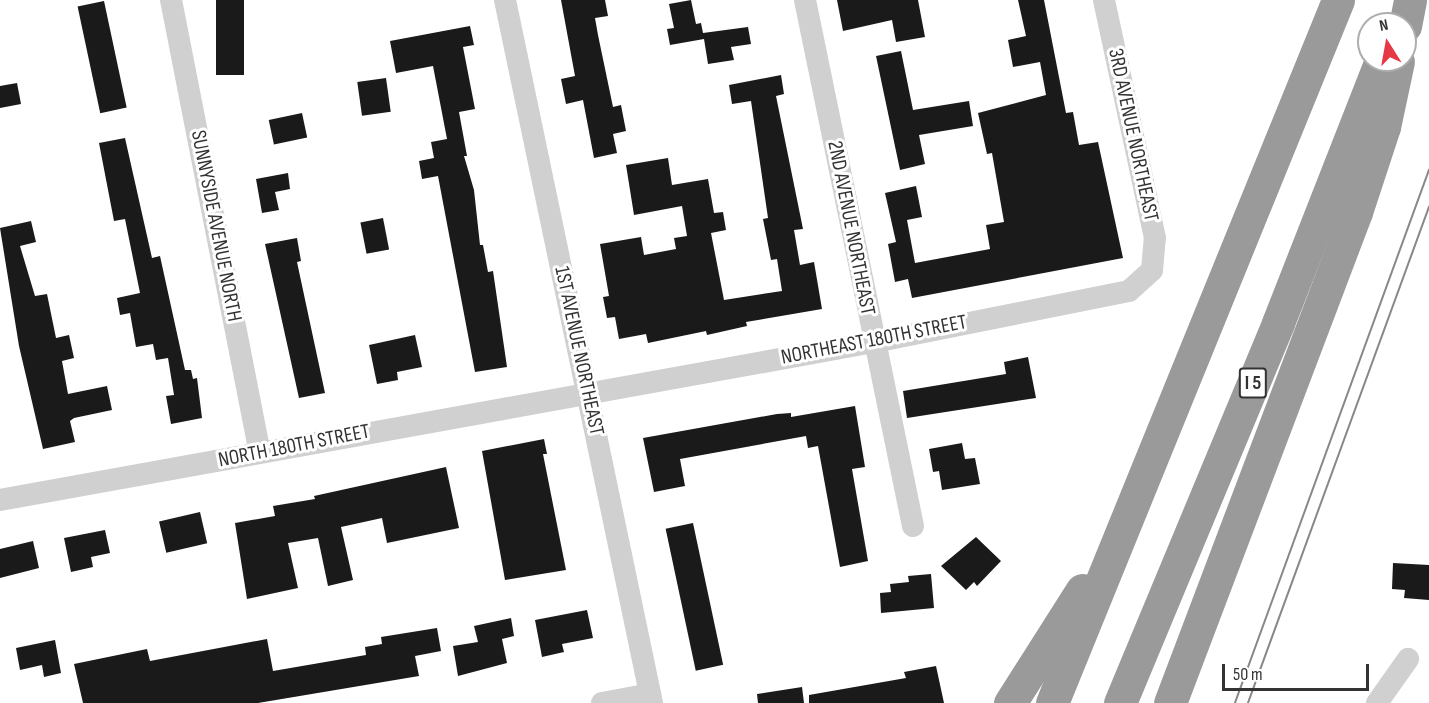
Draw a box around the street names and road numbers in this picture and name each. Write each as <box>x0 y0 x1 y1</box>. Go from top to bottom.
street label: 3RD AVENUE NORTHEAST <box>1102 46 1164 224</box>
street label: SUNNYSIDE AVENUE NORTH <box>185 128 247 324</box>
street label: 2ND AVENUE NORTHEAST <box>822 139 880 317</box>
street label: 1ST AVENUE NORTHEAST <box>549 264 609 438</box>
street label: NORTHEAST 180TH STREET <box>779 310 969 370</box>
road number: I 5 <box>1238 366 1268 400</box>
street label: NORTH 180TH STREET <box>216 419 372 473</box>

